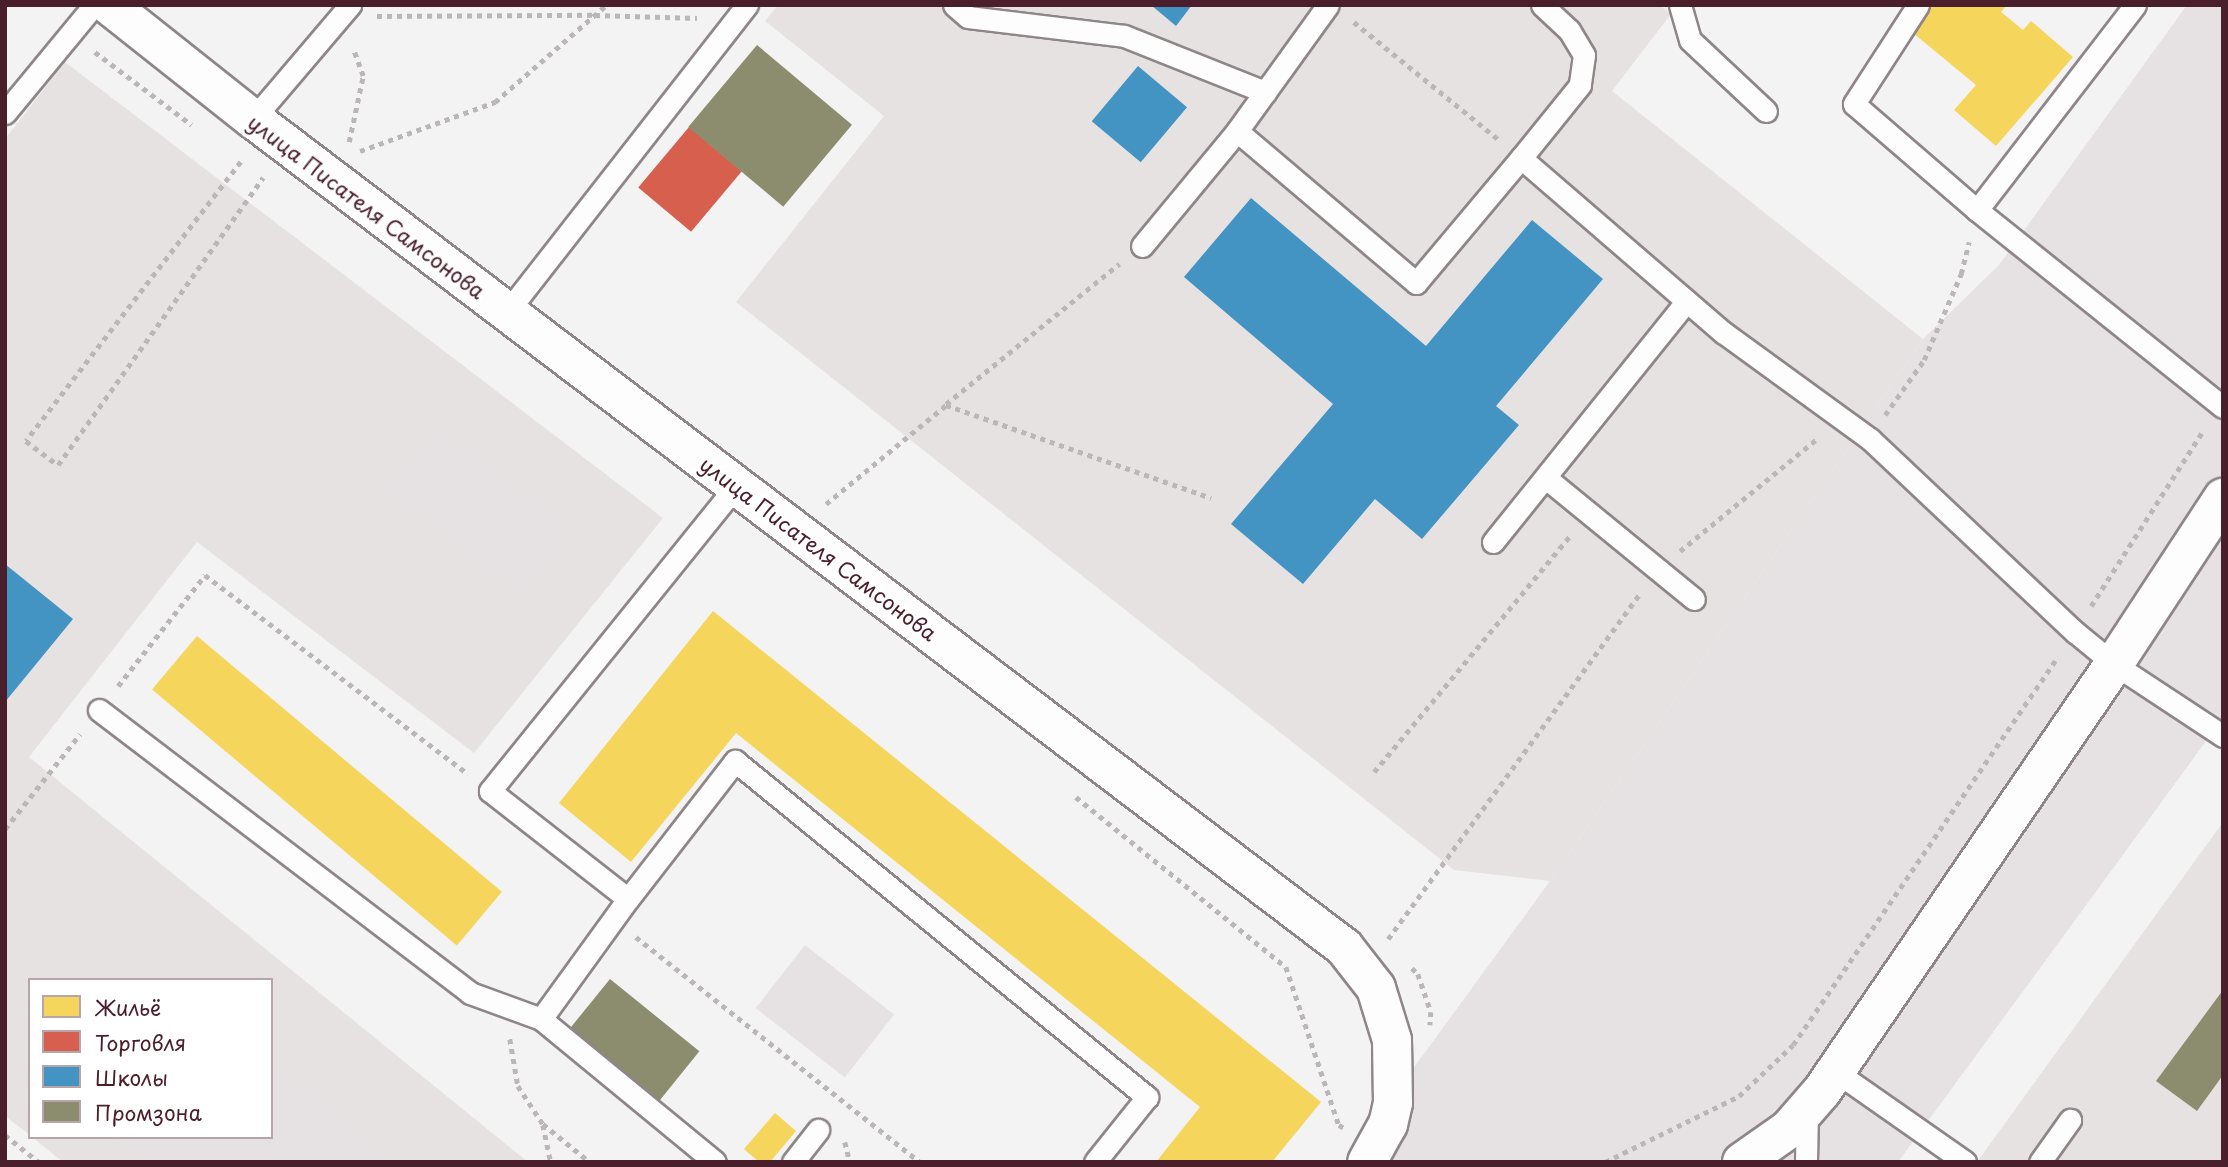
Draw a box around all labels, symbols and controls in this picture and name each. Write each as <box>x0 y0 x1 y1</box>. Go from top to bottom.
street label: улица Писателя Самсонова <box>243 108 491 304</box>
street label: улица Писателя Самсонова <box>695 450 943 646</box>
legend <box>28 978 273 1139</box>
text: Жильё <box>95 991 161 1023</box>
text: Торговля <box>95 1026 186 1058</box>
text: Школы <box>95 1061 168 1093</box>
text: Промзона <box>95 1096 202 1128</box>

